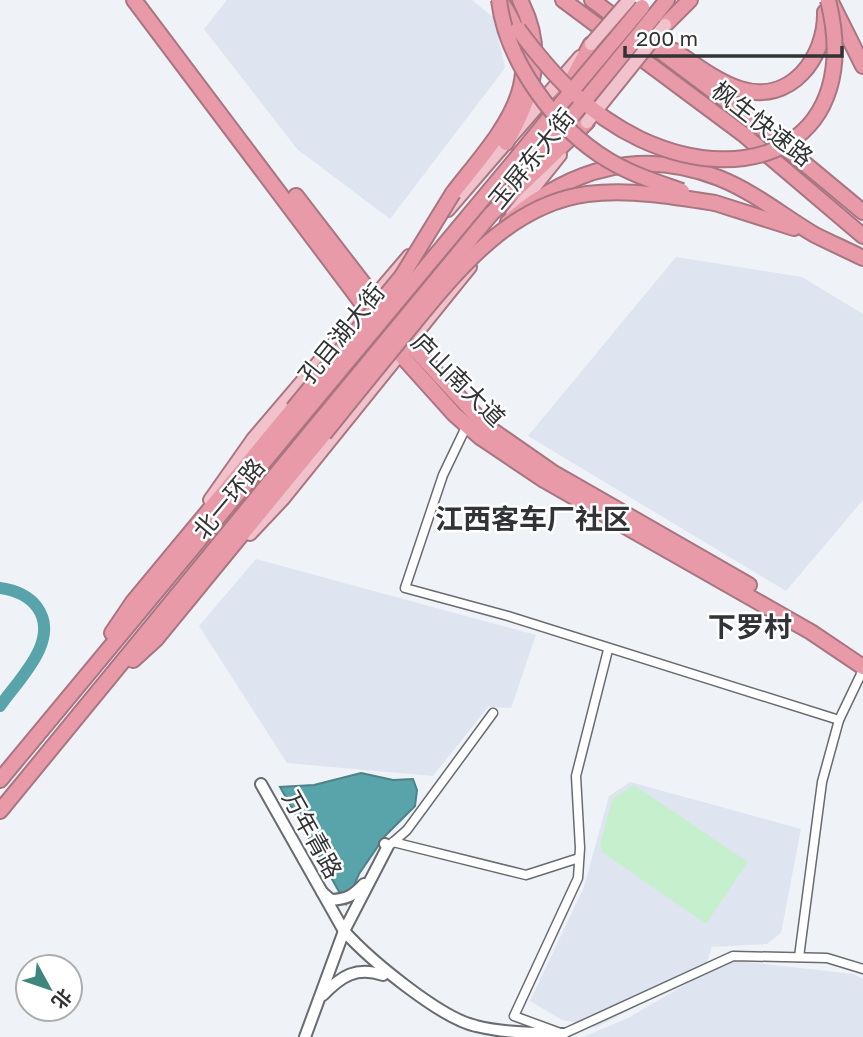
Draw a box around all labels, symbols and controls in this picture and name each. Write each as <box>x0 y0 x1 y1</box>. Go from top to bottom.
scale bar <box>625 14 842 58</box>
text: 200 m <box>636 25 698 51</box>
street label: 枫生快速路 <box>707 75 819 171</box>
street label: 玉屏东大街 <box>482 102 580 214</box>
street label: 孔目湖大街 <box>292 277 390 389</box>
street label: 庐山南大道 <box>406 326 512 432</box>
street label: 北一环路 <box>186 452 270 544</box>
district label: 江西客车厂社区 <box>435 502 631 535</box>
district label: 下罗村 <box>708 610 792 643</box>
street label: 万年青路 <box>277 785 349 883</box>
north arrow <box>14 953 84 1023</box>
text: 北 <box>47 985 77 1014</box>

